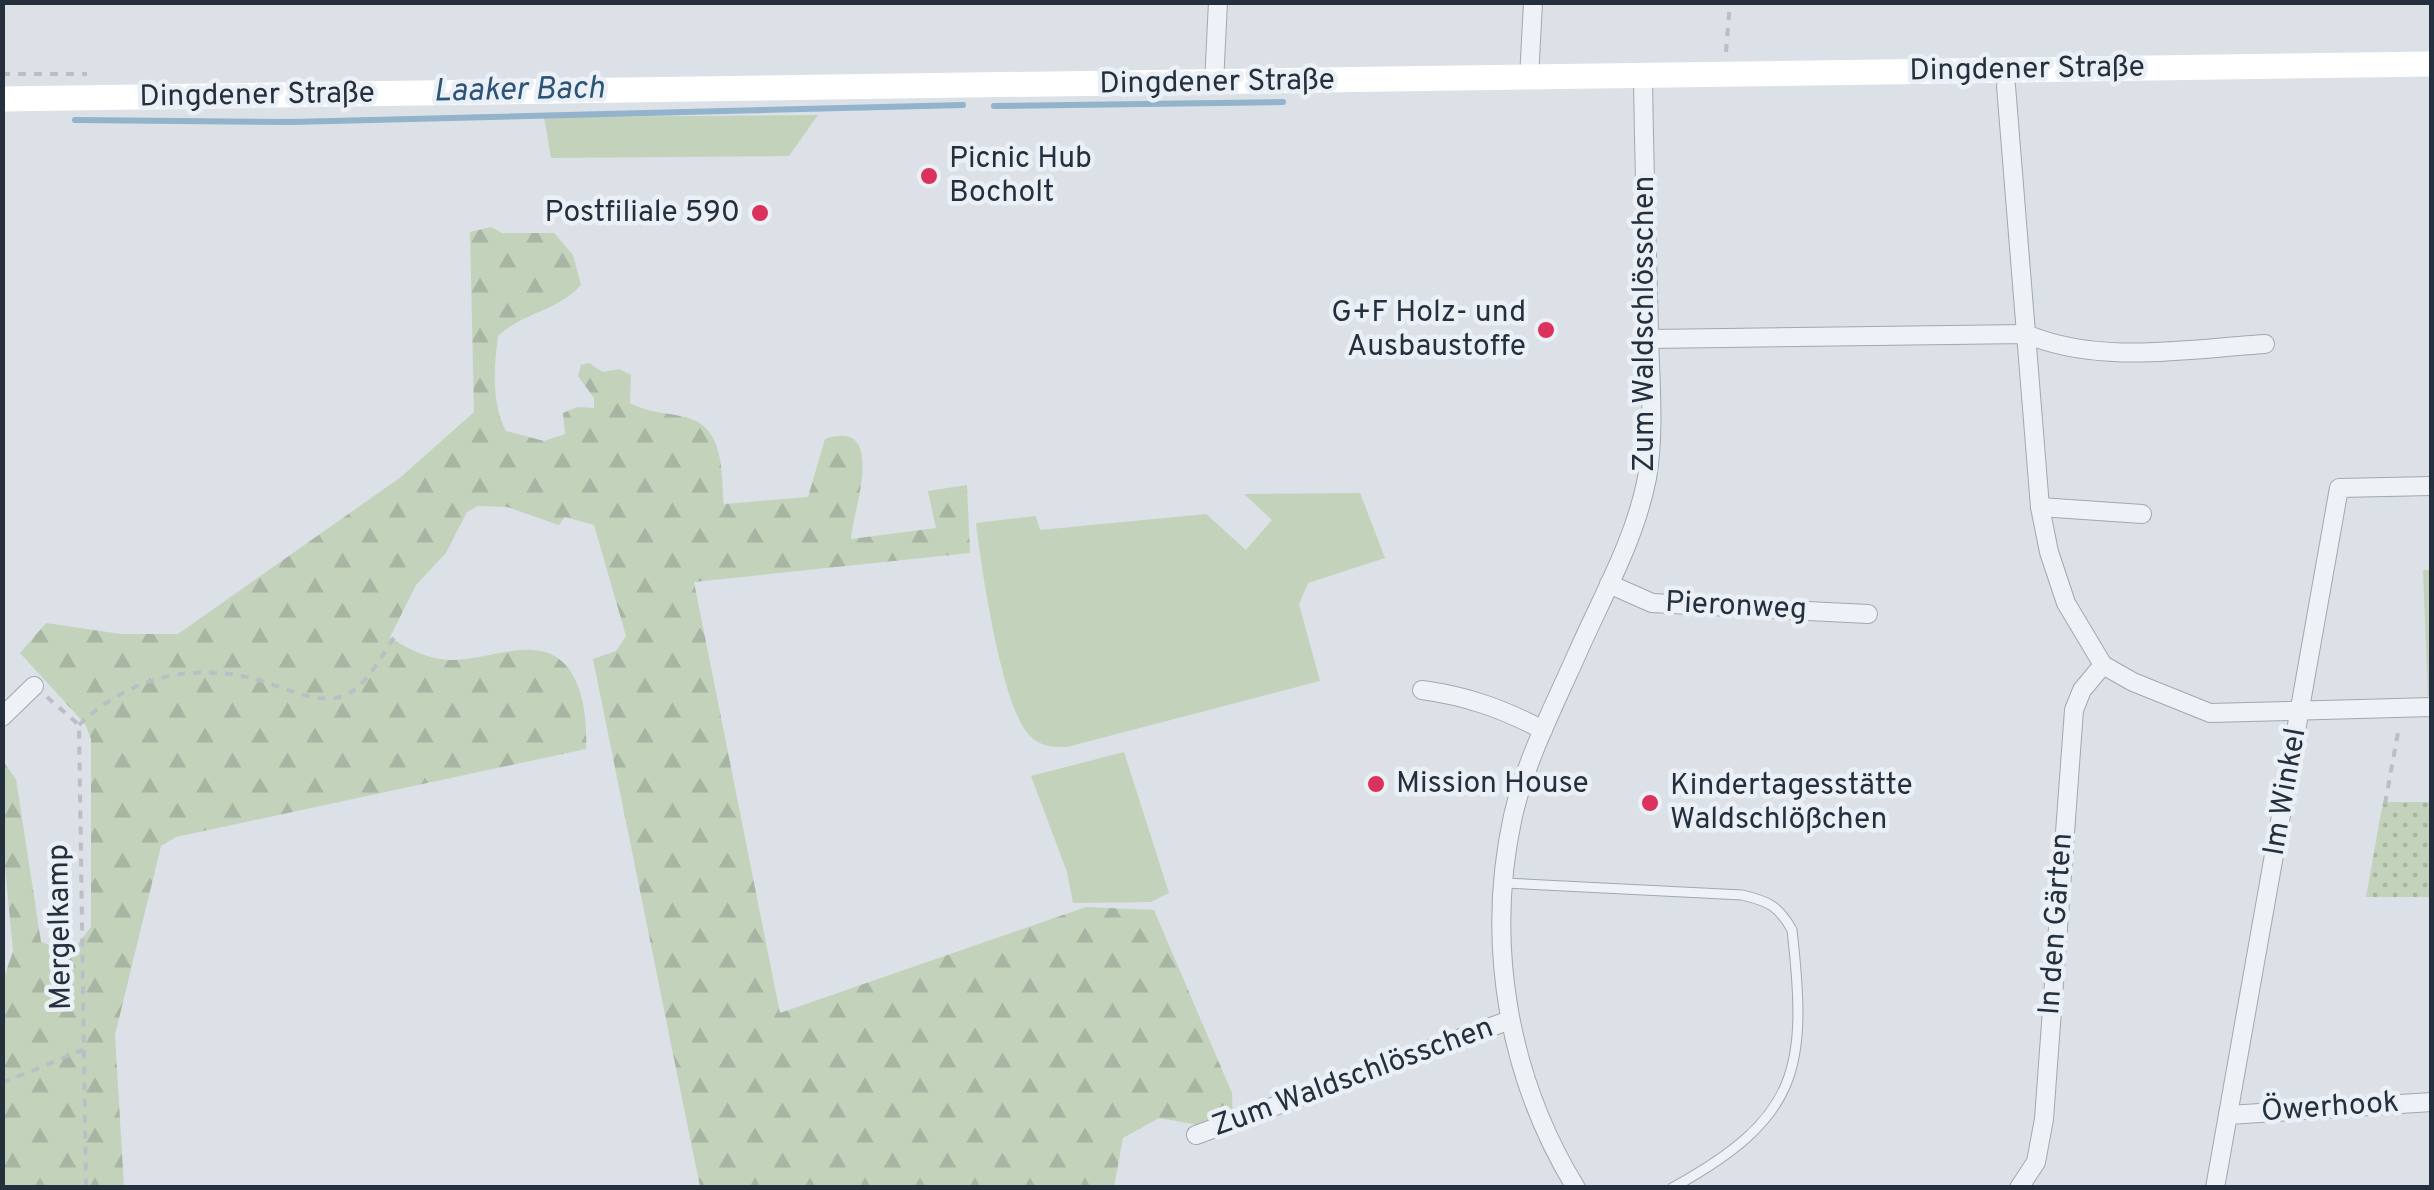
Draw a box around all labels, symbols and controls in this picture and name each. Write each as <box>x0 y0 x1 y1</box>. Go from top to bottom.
street label: Dingdener Straße <box>1909 49 2145 91</box>
street label: Dingdener Straße <box>1099 62 1335 104</box>
water label: Laaker Bach <box>433 69 606 112</box>
street label: Dingdener Straße <box>139 75 375 117</box>
place label: Picnic Hub Bocholt <box>949 141 1092 212</box>
marker: Picnic Hub Bocholt <box>918 165 940 187</box>
street label: Zum Waldschlösschen <box>1627 176 1664 472</box>
place label: Postfiliale 590 <box>545 195 740 232</box>
marker: Postfiliale 590 <box>749 202 771 224</box>
place label: G+F Holz- und Ausbaustoffe <box>1331 295 1526 366</box>
marker: G+F Holz- und Ausbaustoffe <box>1535 319 1557 341</box>
street label: Pieronweg <box>1664 585 1808 629</box>
street label: Im Winkel <box>2257 725 2315 859</box>
place label: Mission House <box>1396 766 1589 803</box>
place label: Kindertagesstätte Waldschlößchen <box>1670 768 1913 839</box>
marker: Mission House <box>1365 773 1387 795</box>
marker: Kindertagesstätte Waldschlößchen <box>1639 792 1661 814</box>
street label: In den Gärten <box>2032 832 2082 1016</box>
street label: Mergelkamp <box>41 843 81 1011</box>
street label: Zum Waldschlösschen <box>1207 1010 1499 1146</box>
street label: Öwerhook <box>2260 1083 2400 1131</box>

